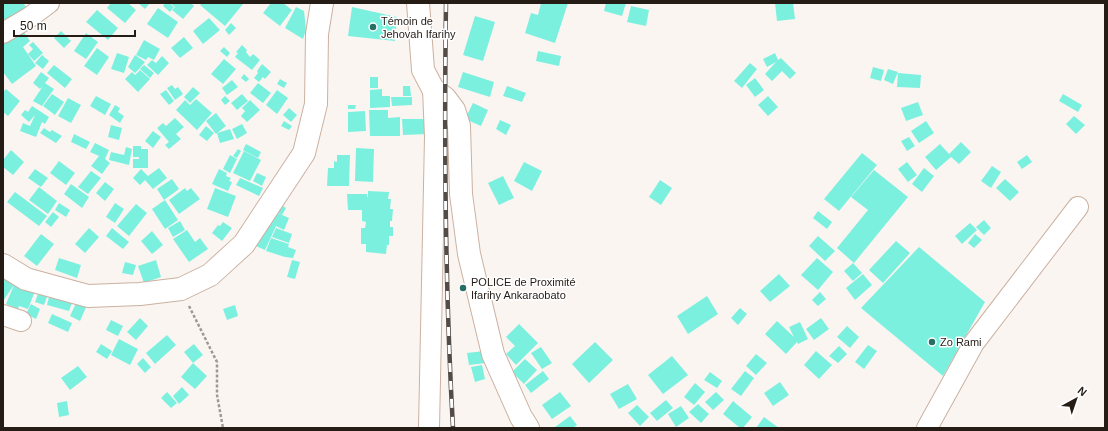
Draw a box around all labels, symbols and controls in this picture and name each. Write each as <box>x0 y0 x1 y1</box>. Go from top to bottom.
scale bar <box>14 12 135 38</box>
place label: Témoin de Jehovah Ifarihy <box>381 15 456 40</box>
text: 50 m <box>20 19 47 33</box>
marker: Témoin de Jehovah Ifarihy <box>368 22 378 32</box>
place label: POLICE de Proximité Ifarihy Ankaraobato <box>471 276 576 301</box>
marker: POLICE de Proximité Ifarihy Ankaraobato <box>458 283 468 293</box>
place label: Zo Rami <box>940 336 982 348</box>
marker: Zo Rami <box>927 337 937 347</box>
north arrow <box>1056 379 1096 419</box>
text: N <box>1076 384 1089 399</box>

